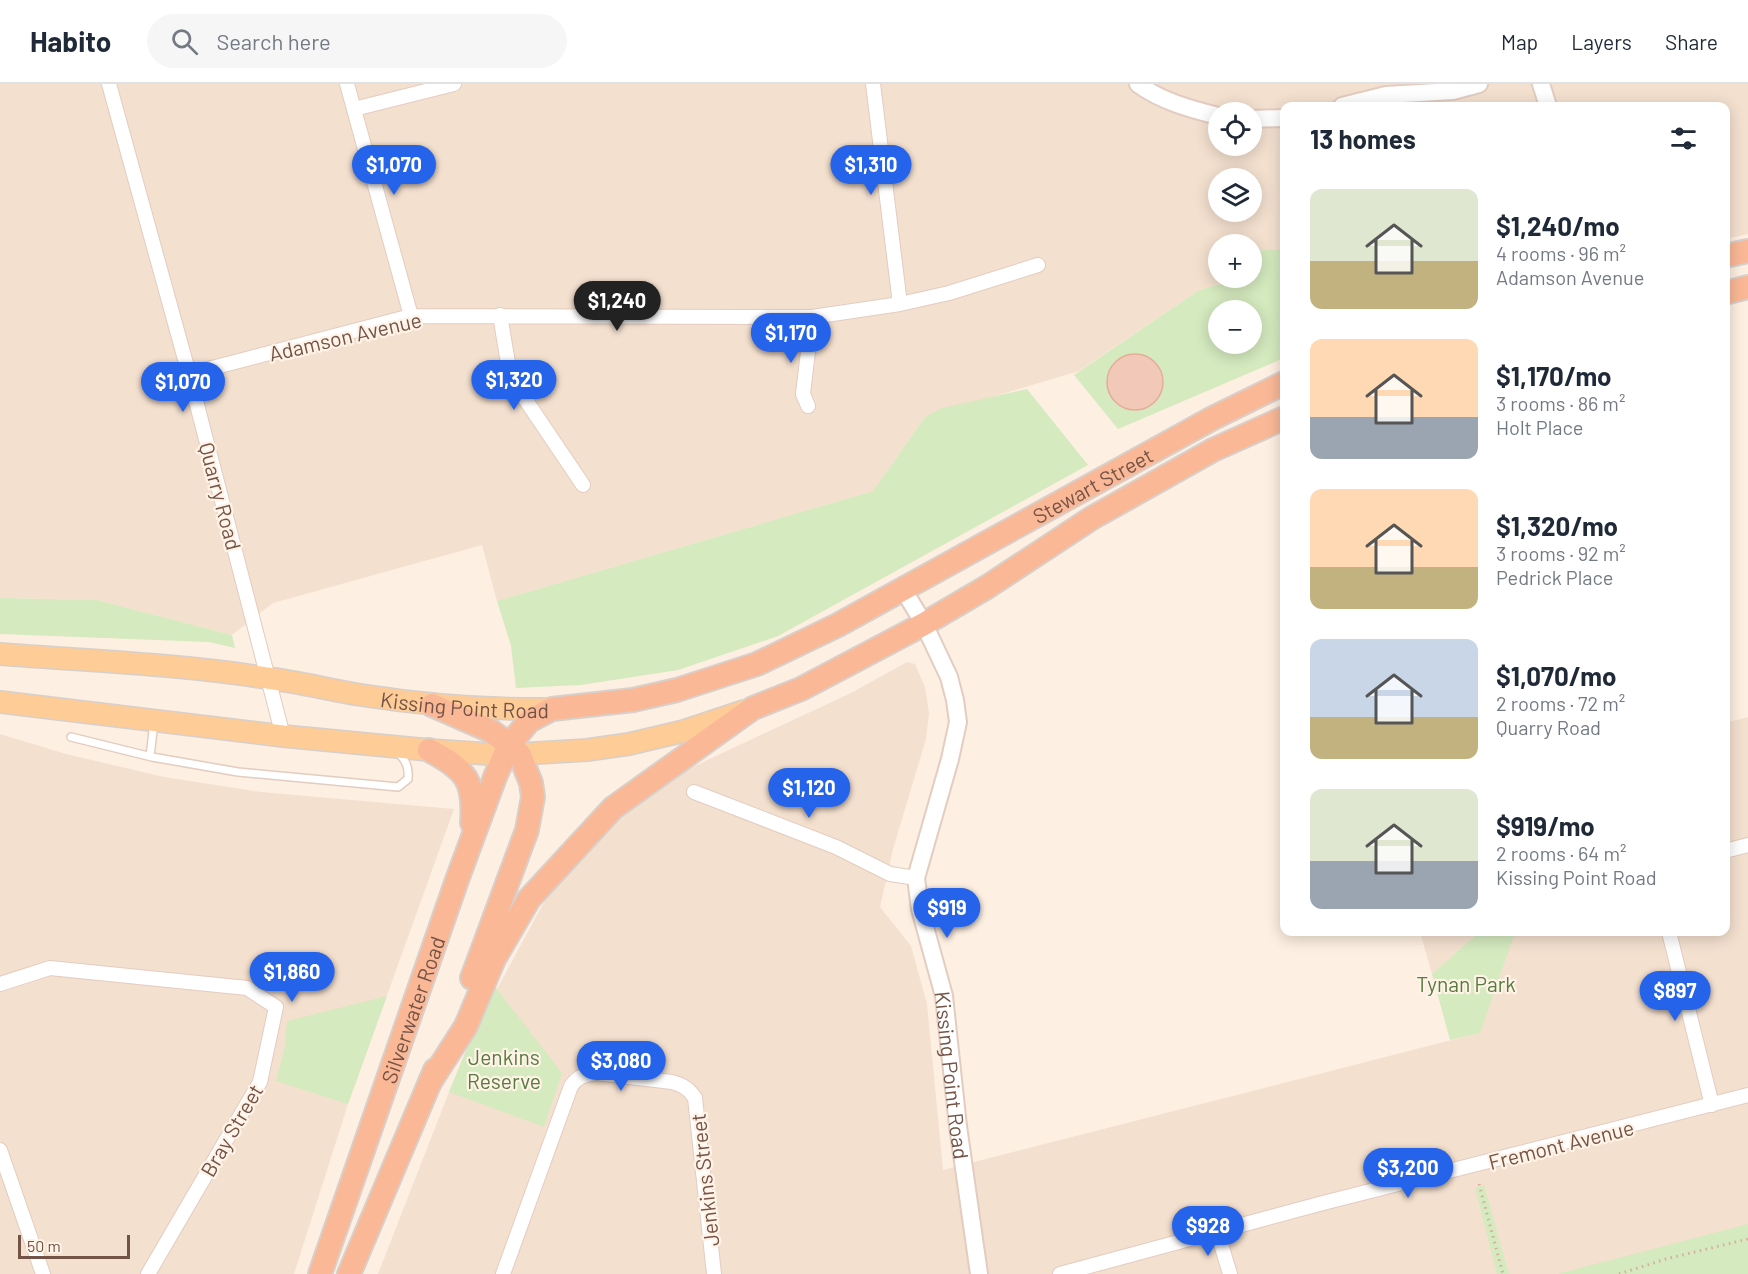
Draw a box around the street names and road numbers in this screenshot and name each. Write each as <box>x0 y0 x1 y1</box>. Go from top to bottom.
street label: Adamson Avenue <box>266 306 424 366</box>
street label: Quarry Road <box>195 440 247 552</box>
street label: Stewart Street <box>1028 442 1157 528</box>
street label: Kissing Point Road <box>379 686 549 722</box>
street label: Silverwater Road <box>375 933 449 1086</box>
street label: Kissing Point Road <box>931 990 975 1161</box>
street label: Bray Street <box>195 1079 267 1181</box>
street label: Jenkins Street <box>685 1112 723 1248</box>
street label: Fremont Avenue <box>1486 1114 1636 1174</box>

